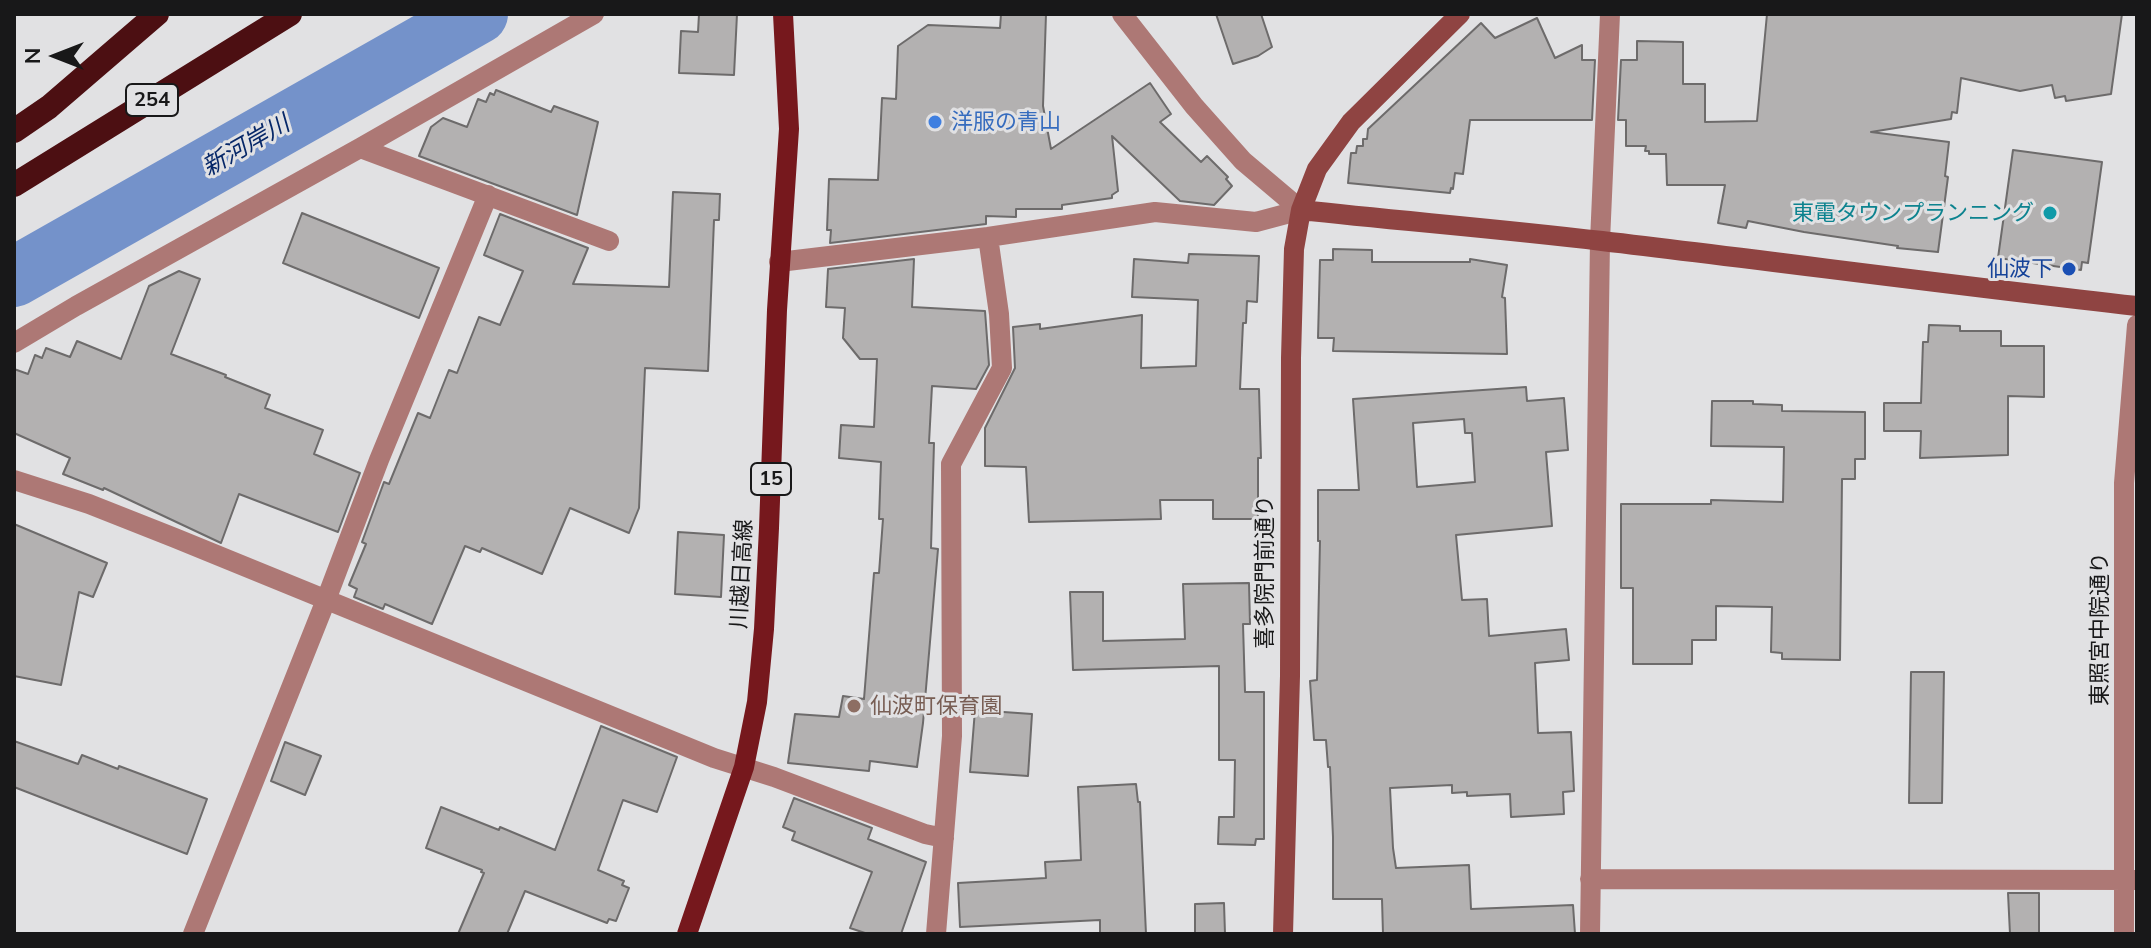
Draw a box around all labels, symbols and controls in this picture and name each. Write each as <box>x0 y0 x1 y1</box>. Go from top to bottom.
north arrow <box>16 16 96 96</box>
text: N <box>18 48 46 64</box>
road number: 254 <box>126 84 178 116</box>
place label: 洋服の青山 <box>951 109 1061 135</box>
water label: 新河岸川 <box>197 110 295 182</box>
marker: 洋服の青山 <box>926 113 944 131</box>
place label: 東電タウンプランニング <box>1792 200 2034 226</box>
marker: 東電タウンプランニング <box>2041 204 2059 222</box>
place label: 仙波下 <box>1987 256 2053 282</box>
marker: 仙波下 <box>2060 260 2078 278</box>
road number: 15 <box>751 463 791 495</box>
street label: 喜多院門前通り <box>1252 495 1278 649</box>
street label: 川越日高線 <box>726 518 758 630</box>
street label: 東照宮中院通り <box>2087 552 2113 706</box>
place label: 仙波町保育園 <box>870 693 1002 719</box>
marker: 仙波町保育園 <box>845 697 863 715</box>

